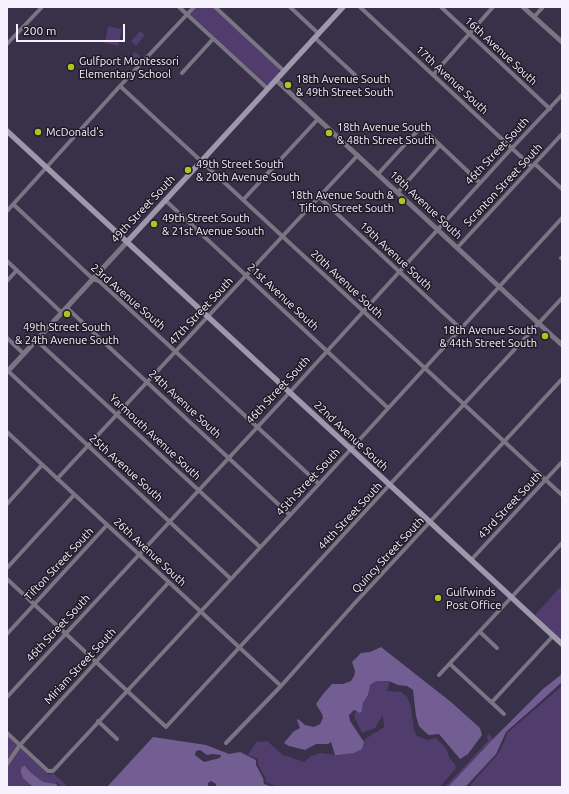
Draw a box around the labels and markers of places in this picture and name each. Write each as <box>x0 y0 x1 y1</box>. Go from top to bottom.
place label: Gulfport Montessori Elementary School <box>79 54 179 80</box>
marker: Gulfport Montessori Elementary School <box>66 62 76 72</box>
place label: 18th Avenue South & 49th Street South <box>296 72 394 98</box>
marker: 18th Avenue South & 49th Street South <box>283 80 293 90</box>
place label: 18th Avenue South & 48th Street South <box>337 120 435 146</box>
place label: McDonald's <box>46 125 104 139</box>
marker: McDonald's <box>33 127 43 137</box>
marker: 18th Avenue South & 48th Street South <box>324 128 334 138</box>
place label: 49th Street South & 20th Avenue South <box>196 157 300 183</box>
marker: 49th Street South & 20th Avenue South <box>183 165 193 175</box>
place label: 18th Avenue South & Tifton Street South <box>290 188 394 214</box>
marker: 18th Avenue South & Tifton Street South <box>397 196 407 206</box>
place label: 49th Street South & 21st Avenue South <box>162 211 264 237</box>
marker: 49th Street South & 21st Avenue South <box>149 219 159 229</box>
marker: 49th Street South & 24th Avenue South <box>62 309 72 319</box>
place label: 49th Street South & 24th Avenue South <box>15 320 119 346</box>
place label: 18th Avenue South & 44th Street South <box>439 323 537 349</box>
marker: 18th Avenue South & 44th Street South <box>540 331 550 341</box>
place label: Gulfwinds Post Office <box>446 585 501 611</box>
marker: Gulfwinds Post Office <box>433 593 443 603</box>

